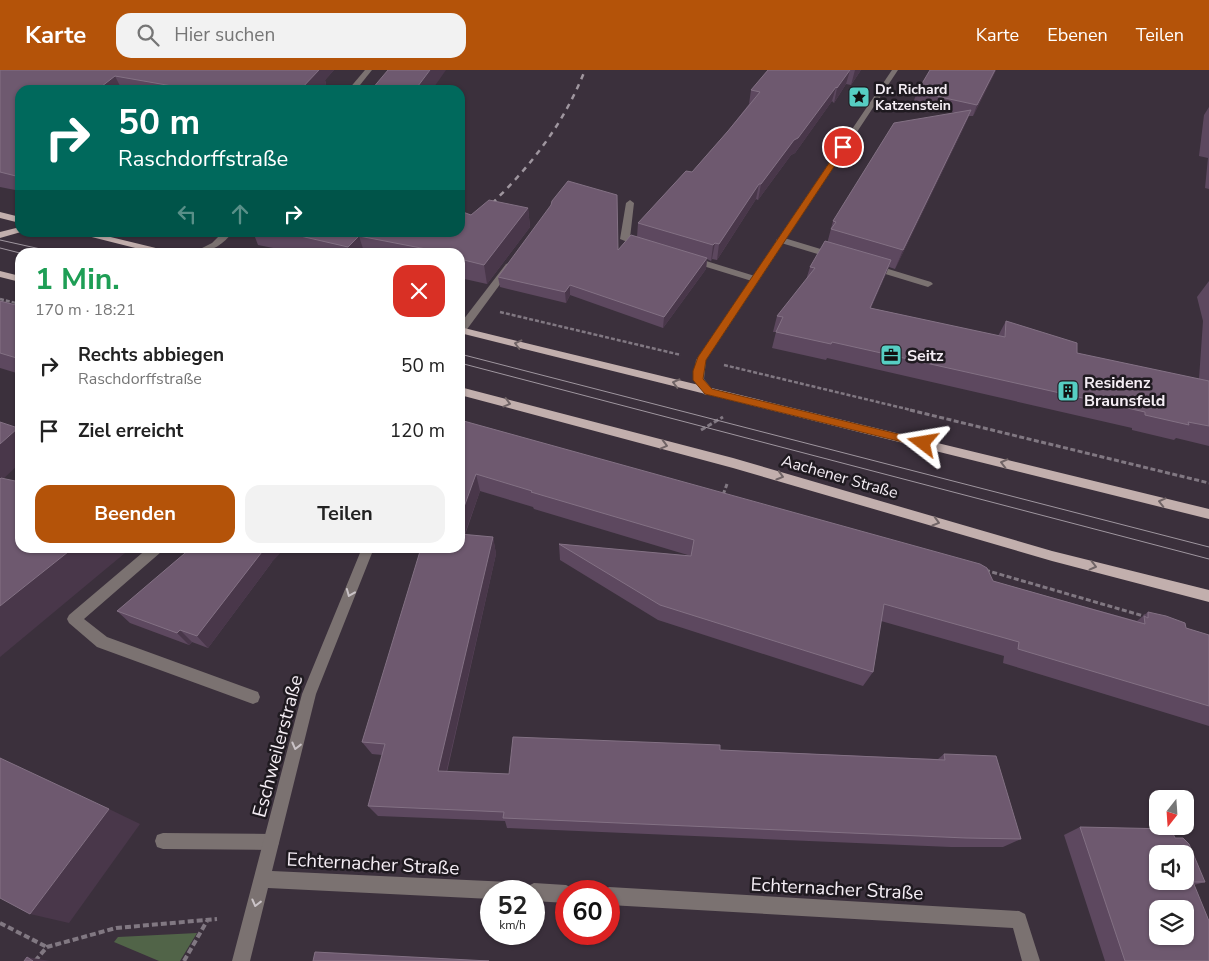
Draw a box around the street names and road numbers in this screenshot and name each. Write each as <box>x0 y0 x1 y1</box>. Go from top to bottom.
street label: Aachener Straße <box>779 450 901 504</box>
street label: Eschweilerstraße <box>246 672 309 820</box>
street label: Echternacher Straße <box>286 846 460 882</box>
street label: Echternacher Straße <box>750 871 924 907</box>

